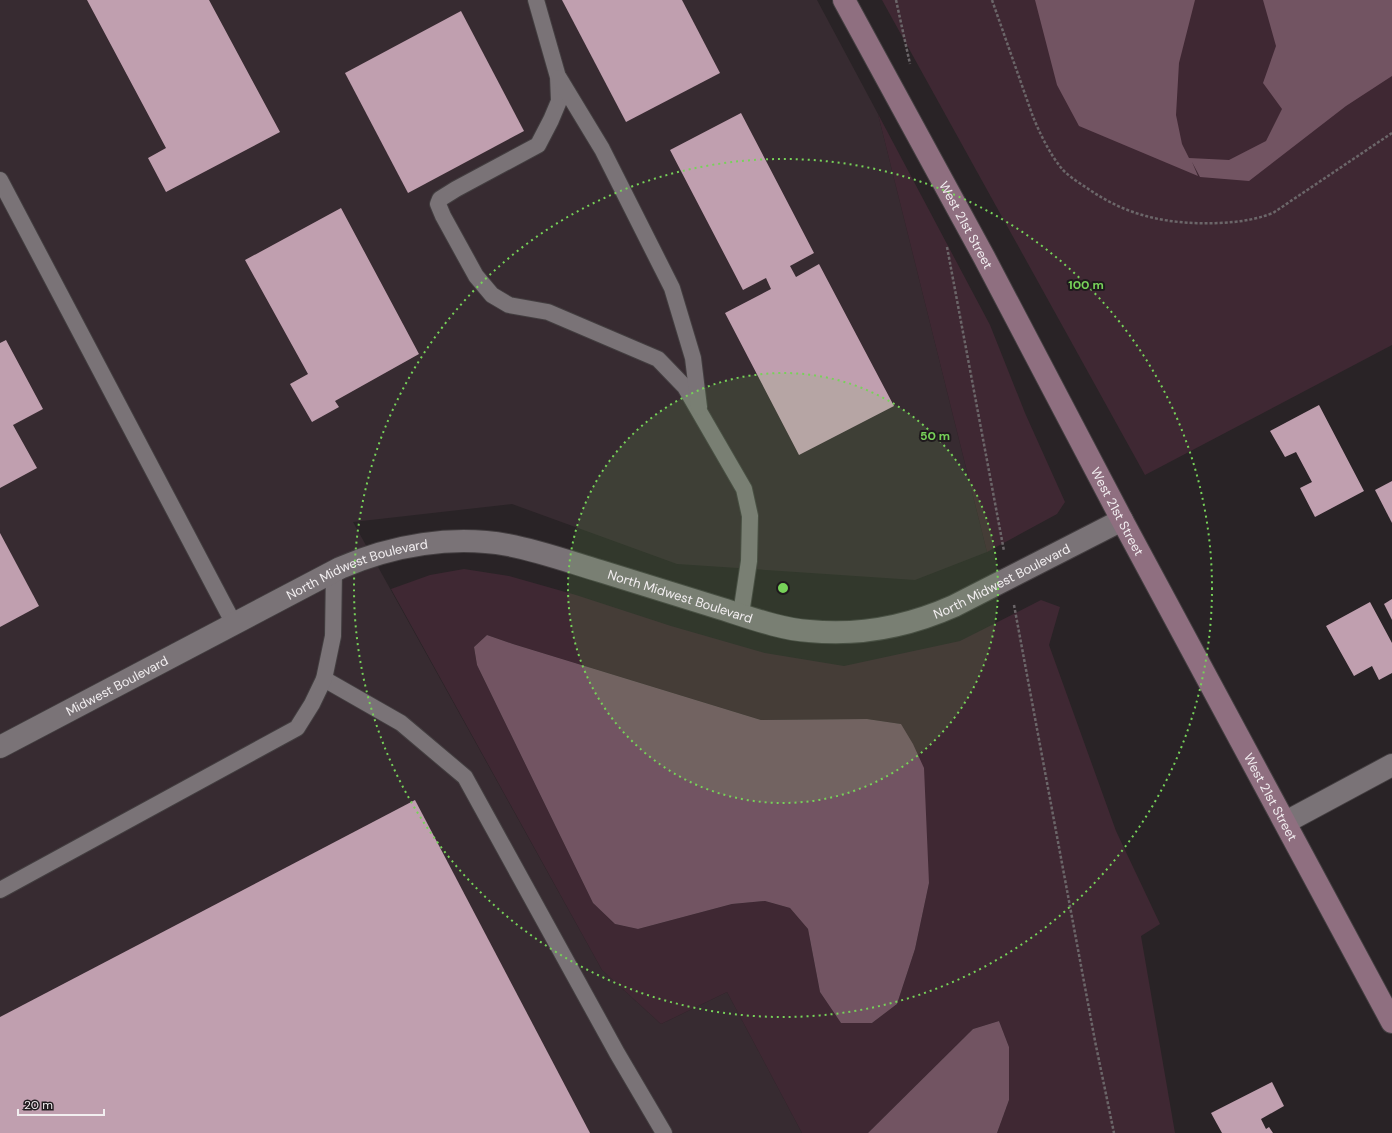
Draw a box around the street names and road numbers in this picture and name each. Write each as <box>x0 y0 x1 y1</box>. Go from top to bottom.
street label: West 21st Street <box>936 178 997 272</box>
street label: West 21st Street <box>1087 464 1148 558</box>
street label: North Midwest Boulevard <box>283 535 429 603</box>
street label: North Midwest Boulevard <box>931 540 1073 622</box>
street label: North Midwest Boulevard <box>606 565 755 627</box>
street label: Midwest Boulevard <box>63 652 171 719</box>
street label: West 21st Street <box>1240 750 1301 844</box>

